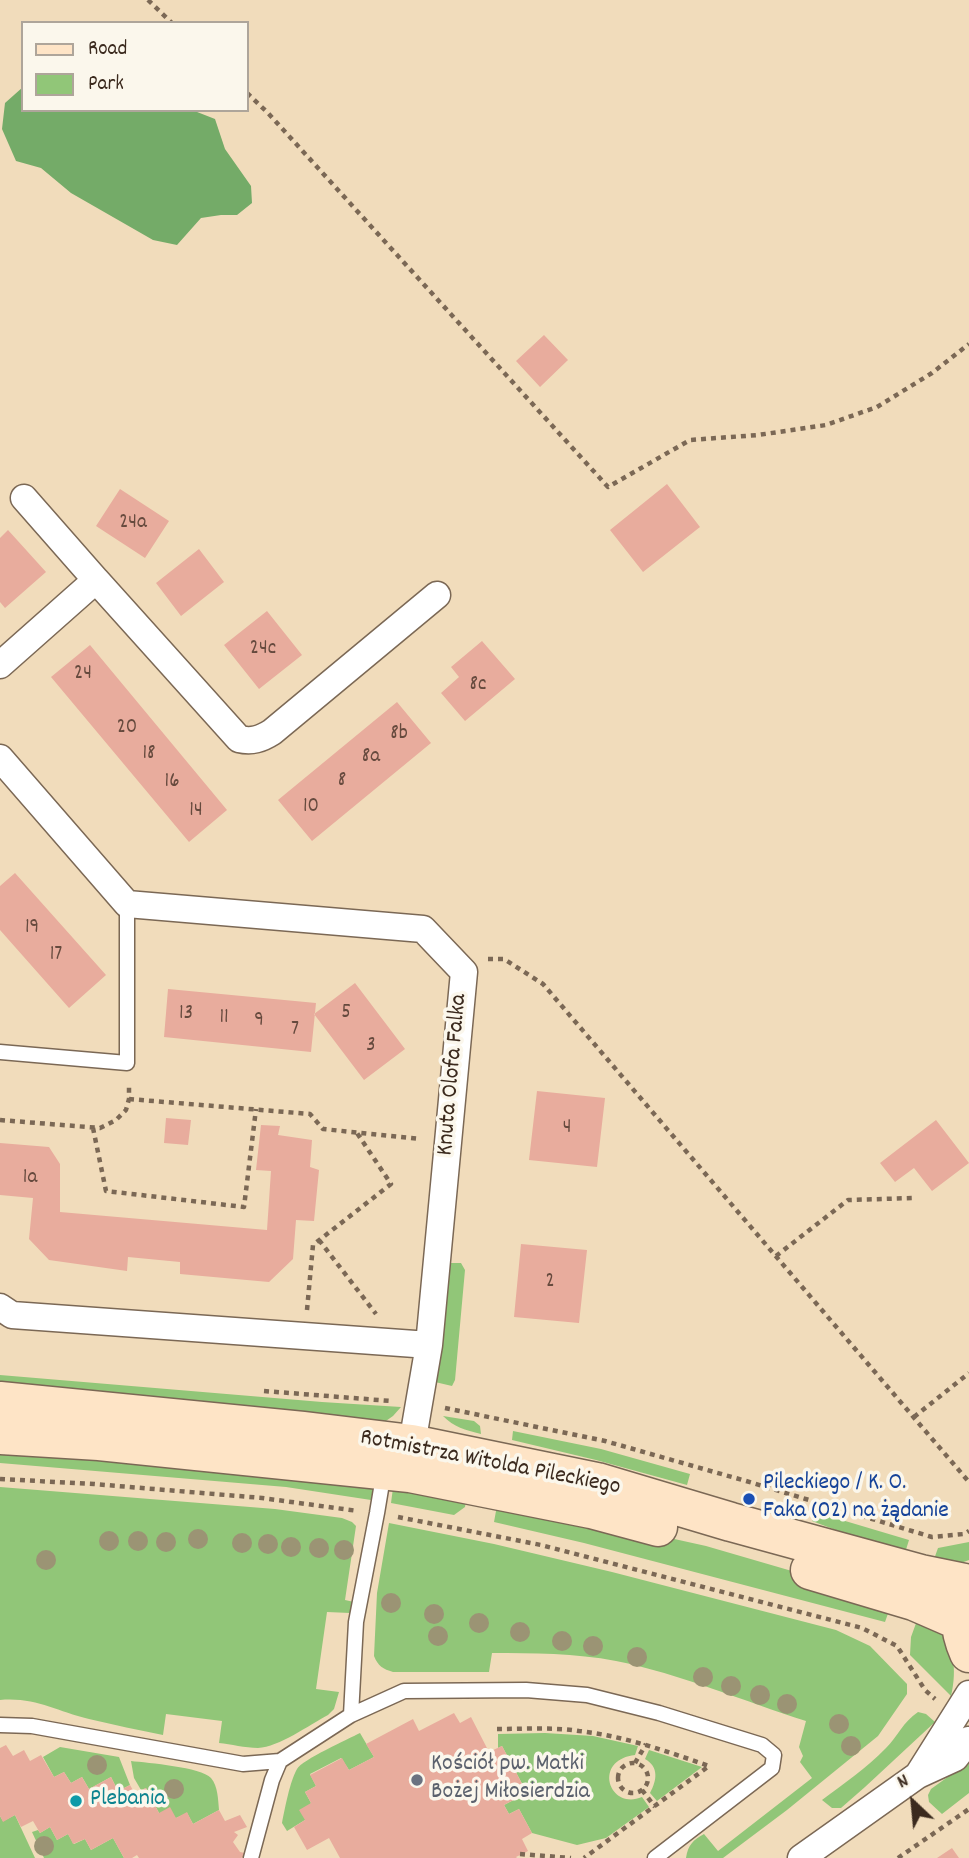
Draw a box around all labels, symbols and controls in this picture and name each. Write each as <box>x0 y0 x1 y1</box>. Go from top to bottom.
legend <box>21 21 248 112</box>
text: Road <box>88 35 127 65</box>
text: Park <box>88 70 124 100</box>
house number: 24a <box>119 511 147 537</box>
house number: 24c <box>250 637 276 663</box>
house number: 24 <box>74 662 92 688</box>
house number: 8c <box>470 673 486 699</box>
house number: 20 <box>117 716 137 742</box>
house number: 8b <box>390 722 408 748</box>
house number: 18 <box>142 742 156 768</box>
house number: 8a <box>362 745 380 771</box>
house number: 8 <box>338 769 346 795</box>
house number: 16 <box>165 770 179 796</box>
house number: 10 <box>303 795 319 821</box>
house number: 14 <box>189 799 203 825</box>
house number: 19 <box>25 916 39 942</box>
house number: 17 <box>50 943 62 969</box>
street label: Knuta Olofa Falka <box>433 993 475 1157</box>
house number: 5 <box>341 1001 351 1027</box>
house number: 13 <box>179 1002 193 1028</box>
house number: 11 <box>219 1006 229 1032</box>
house number: 9 <box>254 1009 264 1035</box>
house number: 7 <box>291 1018 299 1044</box>
house number: 3 <box>366 1034 376 1060</box>
house number: 4 <box>563 1116 571 1142</box>
house number: 1a <box>23 1166 37 1192</box>
house number: 2 <box>545 1270 555 1296</box>
street label: Rotmistrza Witolda Pileckiego <box>357 1425 623 1503</box>
place label: Pileckiego / K. O. Faka (02) na żądanie <box>763 1471 949 1527</box>
marker: Pileckiego / K. O. Faka (02) na żądanie <box>741 1491 757 1507</box>
place label: Kościół pw. Matki Bożej Miłosierdzia <box>431 1752 590 1808</box>
north arrow <box>878 1767 948 1837</box>
text: N <box>893 1768 914 1797</box>
marker: Kościół pw. Matki Bożej Miłosierdzia <box>409 1772 425 1788</box>
place label: Plebania <box>90 1787 166 1815</box>
marker: Plebania <box>68 1793 84 1809</box>

